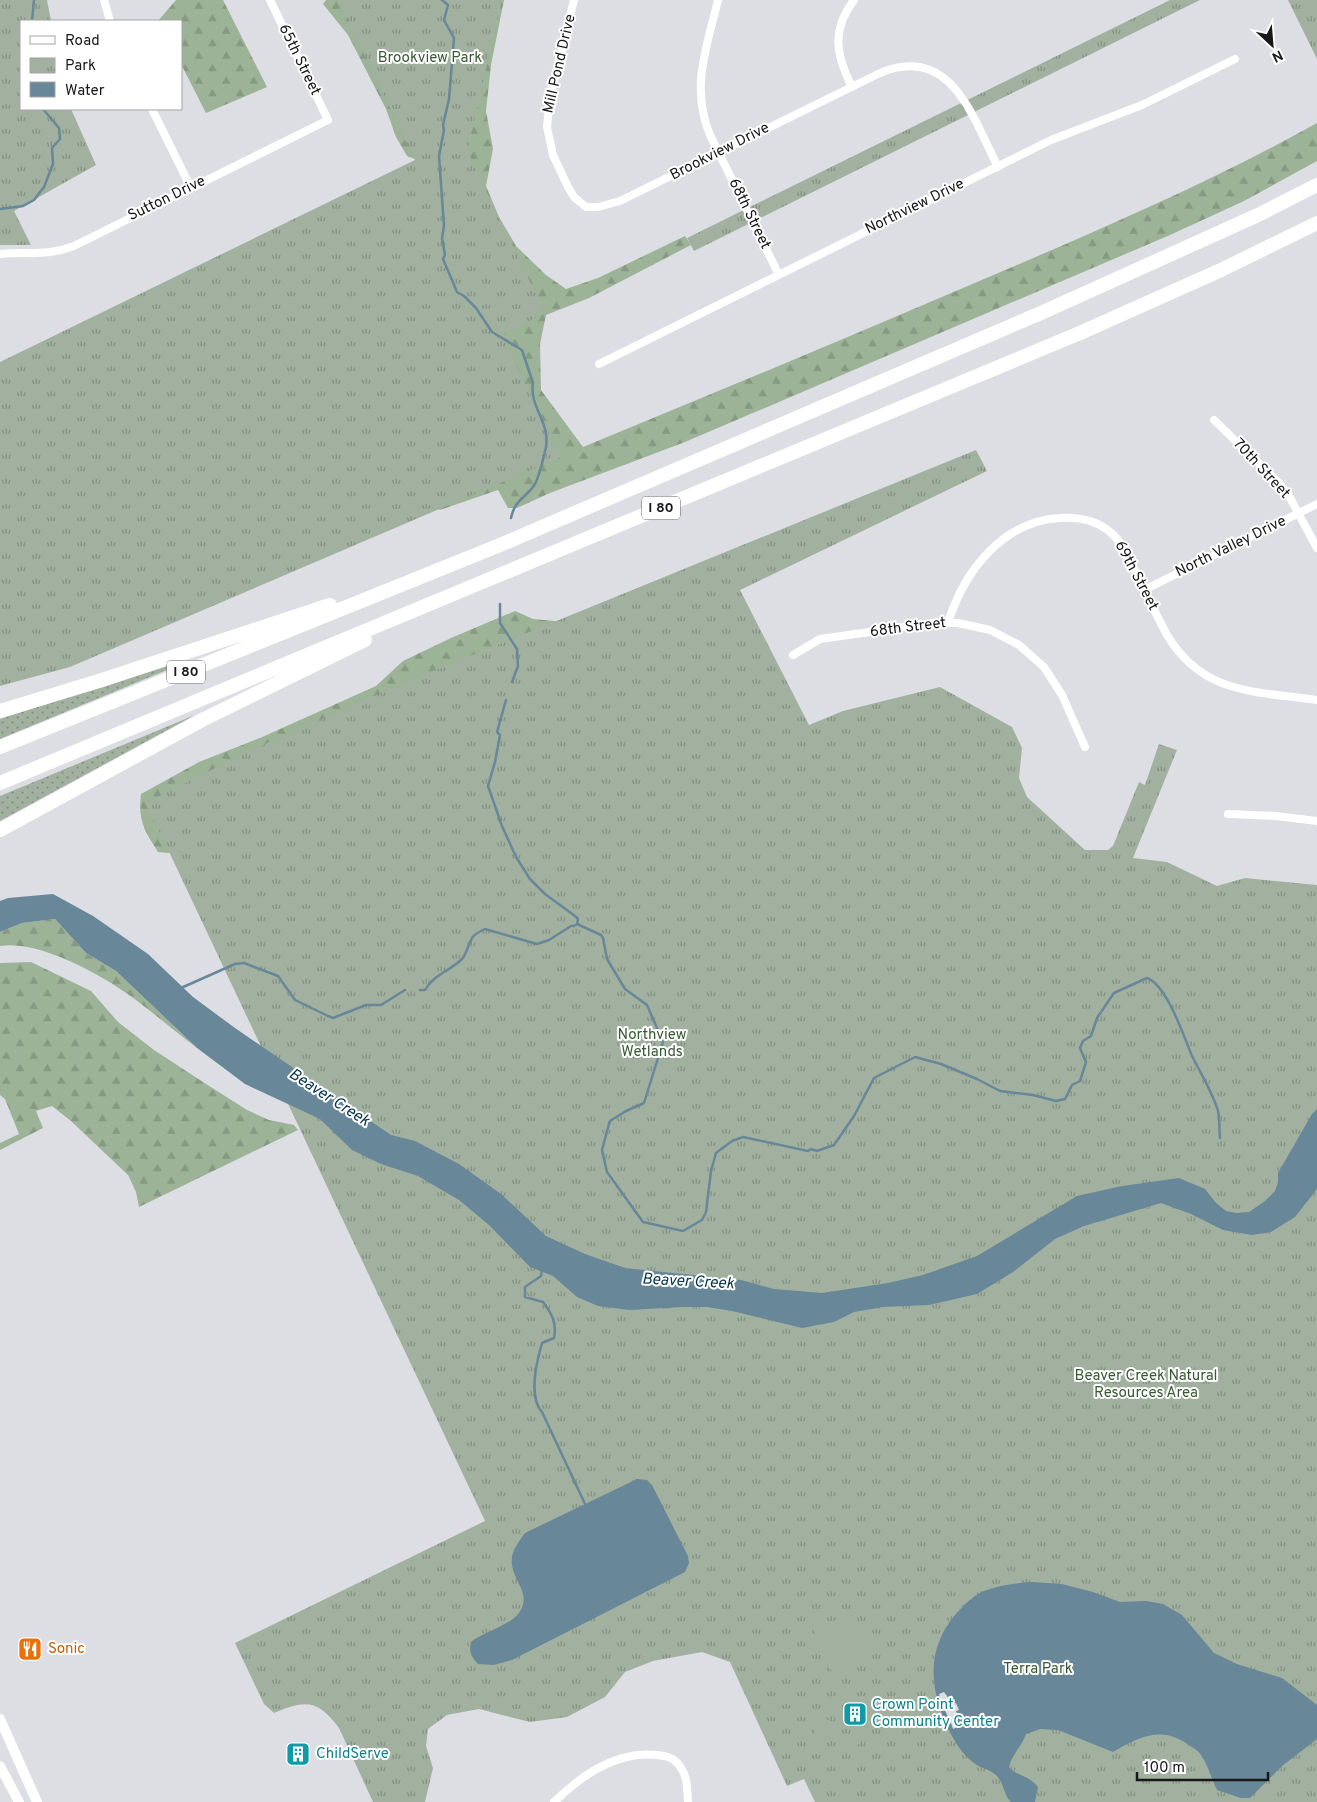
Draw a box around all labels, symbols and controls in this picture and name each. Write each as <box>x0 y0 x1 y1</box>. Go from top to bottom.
street label: Mill Pond Drive <box>539 13 581 115</box>
legend <box>20 20 182 110</box>
north arrow <box>1247 20 1297 70</box>
street label: 65th Street <box>274 21 324 99</box>
text: Road <box>65 32 100 51</box>
text: N <box>1269 45 1285 65</box>
park label: Brookview Park <box>378 49 482 68</box>
text: Park <box>65 57 96 76</box>
text: Water <box>65 82 105 101</box>
street label: Brookview Drive <box>667 119 773 185</box>
street label: Sutton Drive <box>125 172 209 226</box>
street label: 68th Street <box>724 175 774 253</box>
street label: Northview Drive <box>862 175 968 239</box>
street label: 70th Street <box>1228 435 1294 503</box>
road number: I 80 <box>642 496 680 520</box>
street label: North Valley Drive <box>1172 512 1290 582</box>
street label: 69th Street <box>1110 538 1162 614</box>
street label: 68th Street <box>869 614 947 642</box>
road number: I 80 <box>167 660 205 684</box>
park label: Northview Wetlands <box>618 1026 687 1062</box>
water label: Beaver Creek <box>285 1064 374 1132</box>
water label: Beaver Creek <box>641 1270 736 1294</box>
park label: Beaver Creek Natural Resources Area <box>1074 1367 1218 1403</box>
restaurant icon: Sonic <box>17 1636 43 1662</box>
place label: Sonic <box>48 1640 85 1659</box>
park label: Terra Park <box>1003 1660 1073 1679</box>
place label: Crown Point Community Center <box>872 1696 999 1732</box>
building icon: Crown Point Community Center <box>842 1701 868 1727</box>
building icon: ChildServe <box>285 1741 311 1767</box>
place label: ChildServe <box>316 1745 389 1764</box>
scale bar <box>1137 1750 1268 1782</box>
text: 100 m <box>1144 1759 1185 1778</box>

